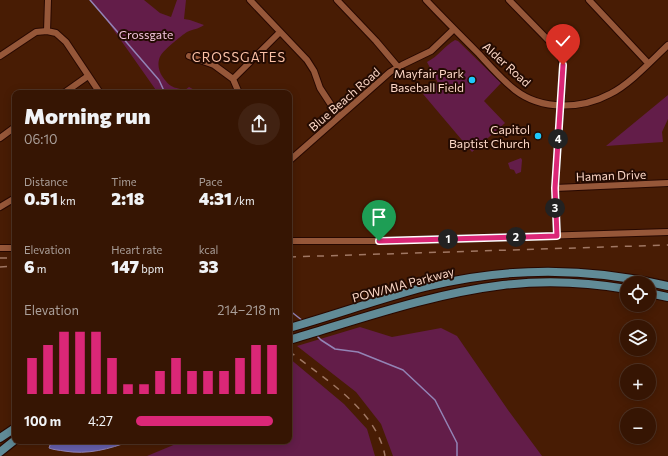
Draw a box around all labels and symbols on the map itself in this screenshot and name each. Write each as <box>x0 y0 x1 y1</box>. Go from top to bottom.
pin <box>546 24 580 65</box>
park label: Crossgate <box>119 27 173 41</box>
street label: Alder Road <box>480 39 534 89</box>
district label: CROSSGATES <box>192 49 286 65</box>
street label: Blue Beach Road <box>306 64 382 134</box>
place label: Mayfair Park Baseball Field <box>390 66 464 94</box>
marker: Mayfair Park Baseball Field <box>467 75 477 85</box>
place label: Capitol Baptist Church <box>449 122 530 150</box>
pin: 4 <box>548 129 568 149</box>
marker: Capitol Baptist Church <box>533 131 543 141</box>
street label: Haman Drive <box>576 167 646 183</box>
pin: 3 <box>545 198 565 218</box>
pin <box>362 200 396 241</box>
pin: 2 <box>506 227 526 247</box>
pin: 1 <box>438 229 458 249</box>
street label: POW/MIA Parkway <box>350 264 456 304</box>

